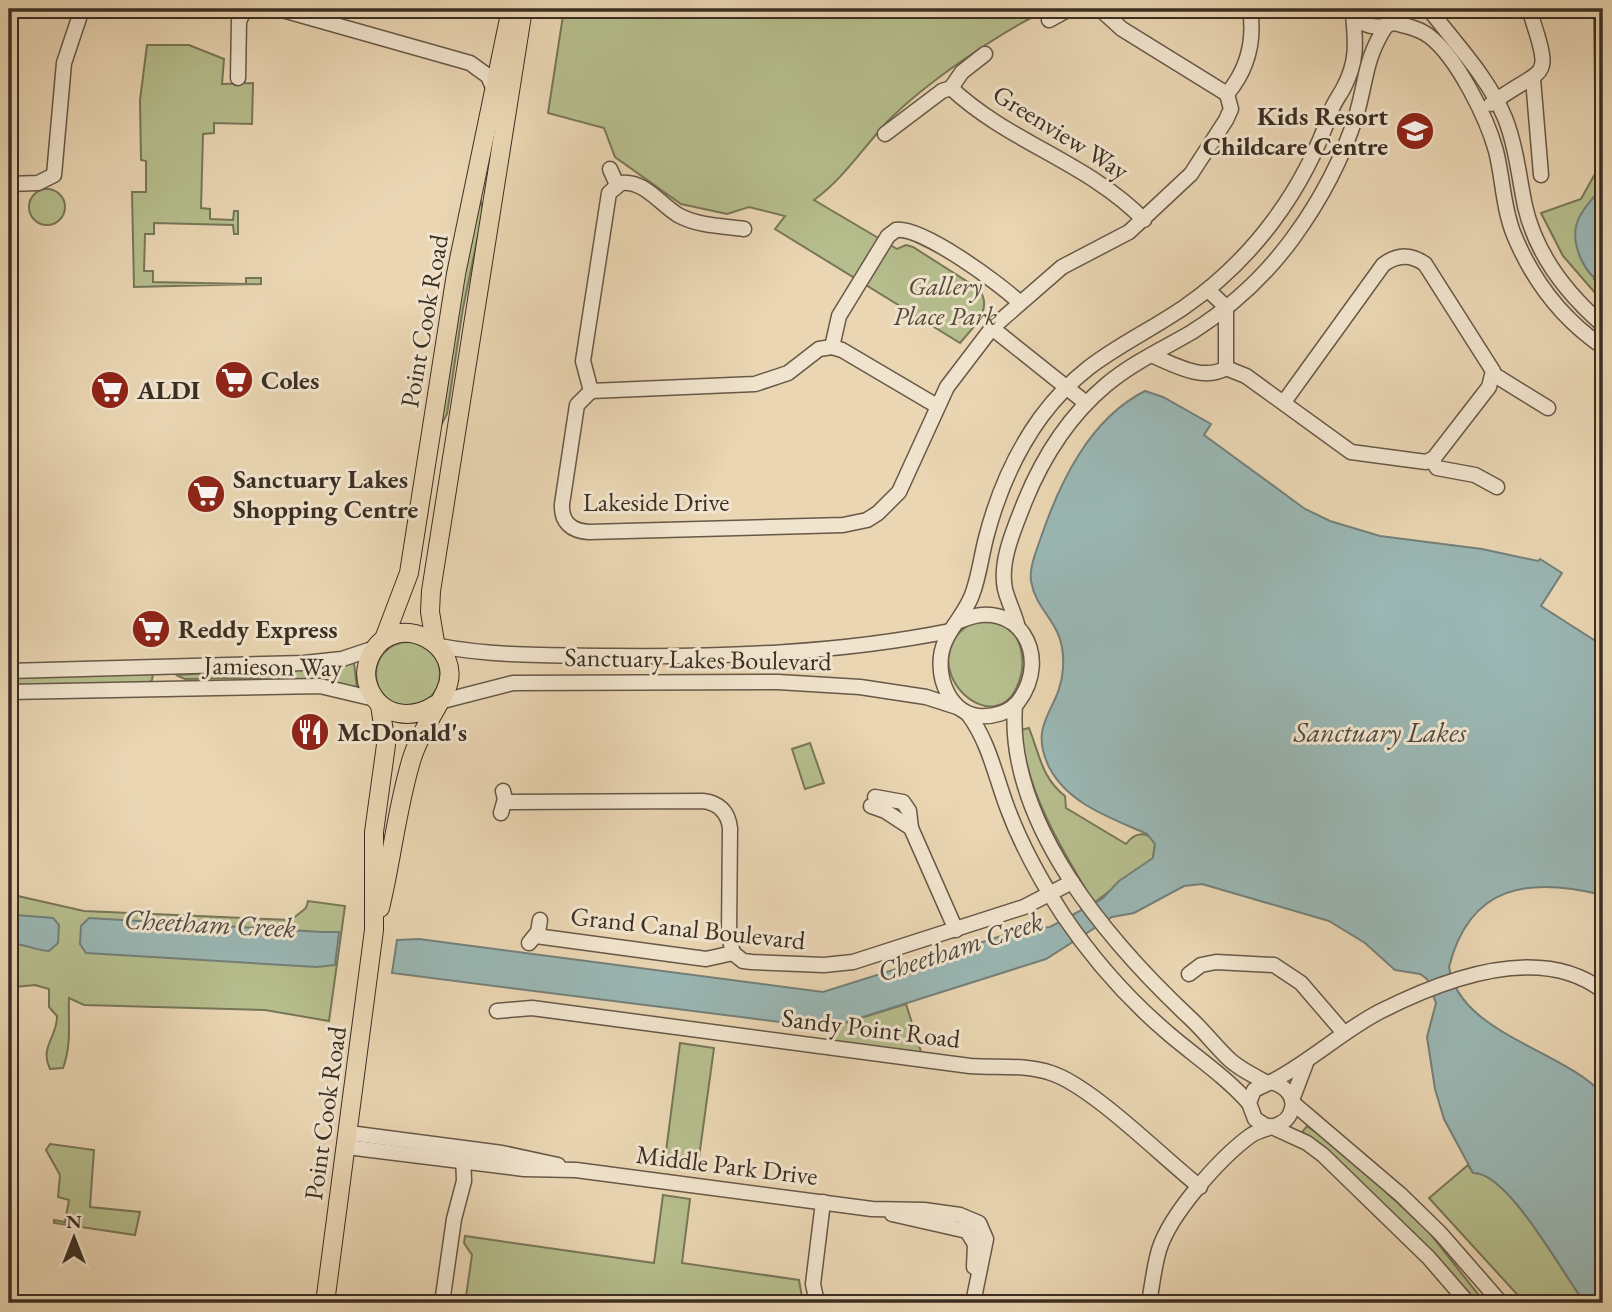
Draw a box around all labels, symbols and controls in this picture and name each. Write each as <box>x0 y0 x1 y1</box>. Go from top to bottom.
street label: Greenview Way <box>987 77 1136 188</box>
place label: Kids Resort Childcare Centre <box>1203 99 1388 163</box>
school or university icon: Kids Resort Childcare Centre <box>1394 110 1436 152</box>
street label: Point Cook Road <box>392 231 456 410</box>
park label: Gallery Place Park <box>893 269 997 333</box>
supermarket icon: Coles <box>213 359 255 401</box>
place label: Coles <box>261 363 319 397</box>
supermarket icon: ALDI <box>89 369 131 411</box>
place label: ALDI <box>136 373 201 407</box>
place label: Sanctuary Lakes Shopping Centre <box>233 462 418 526</box>
supermarket icon: Sanctuary Lakes Shopping Centre <box>185 473 227 515</box>
street label: Lakeside Drive <box>583 485 729 519</box>
supermarket icon: Reddy Express <box>130 608 172 650</box>
place label: Reddy Express <box>178 612 338 646</box>
street label: Sanctuary Lakes Boulevard <box>564 640 833 678</box>
street label: Jamieson Way <box>201 648 343 684</box>
restaurant icon: McDonald's <box>289 711 331 753</box>
water label: Sanctuary Lakes <box>1293 714 1467 750</box>
place label: McDonald's <box>337 715 467 749</box>
street label: Grand Canal Boulevard <box>569 899 808 957</box>
water label: Cheetham Creek <box>123 901 297 945</box>
water label: Cheetham Creek <box>873 902 1048 990</box>
street label: Sandy Point Road <box>780 1000 963 1056</box>
street label: Point Cook Road <box>296 1023 354 1202</box>
street label: Middle Park Drive <box>634 1137 820 1193</box>
north arrow <box>38 1204 108 1274</box>
text: N <box>66 1209 82 1234</box>

